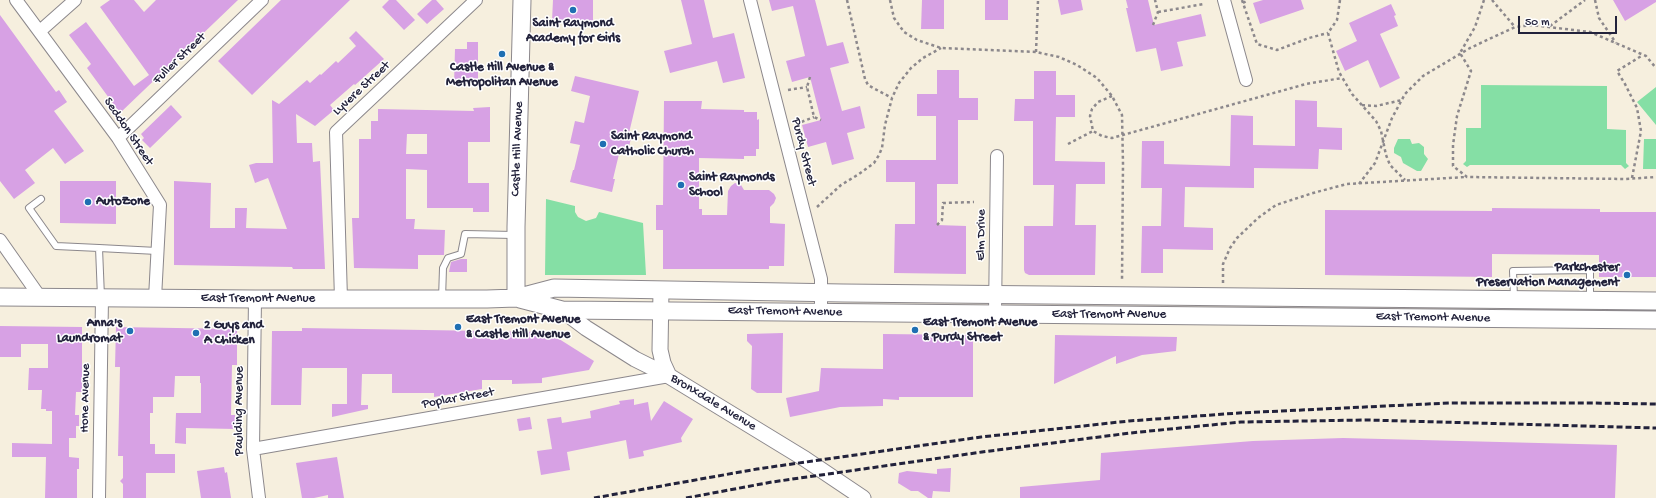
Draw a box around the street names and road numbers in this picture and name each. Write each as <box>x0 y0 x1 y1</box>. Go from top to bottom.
street label: Fuller Street <box>150 30 210 88</box>
street label: Lyvere Street <box>330 59 394 119</box>
street label: Seddon Street <box>100 95 156 169</box>
street label: Castle Hill Avenue <box>509 101 527 197</box>
street label: Purdy Street <box>787 116 819 188</box>
street label: Elm Drive <box>974 209 990 261</box>
street label: East Tremont Avenue <box>201 291 315 307</box>
street label: East Tremont Avenue <box>728 303 842 321</box>
street label: East Tremont Avenue <box>1052 307 1166 323</box>
street label: East Tremont Avenue <box>1376 309 1490 327</box>
street label: Hone Avenue <box>78 363 94 433</box>
street label: Paulding Avenue <box>232 366 248 456</box>
street label: Bronxdale Avenue <box>667 371 759 435</box>
street label: Poplar Street <box>421 385 495 413</box>

